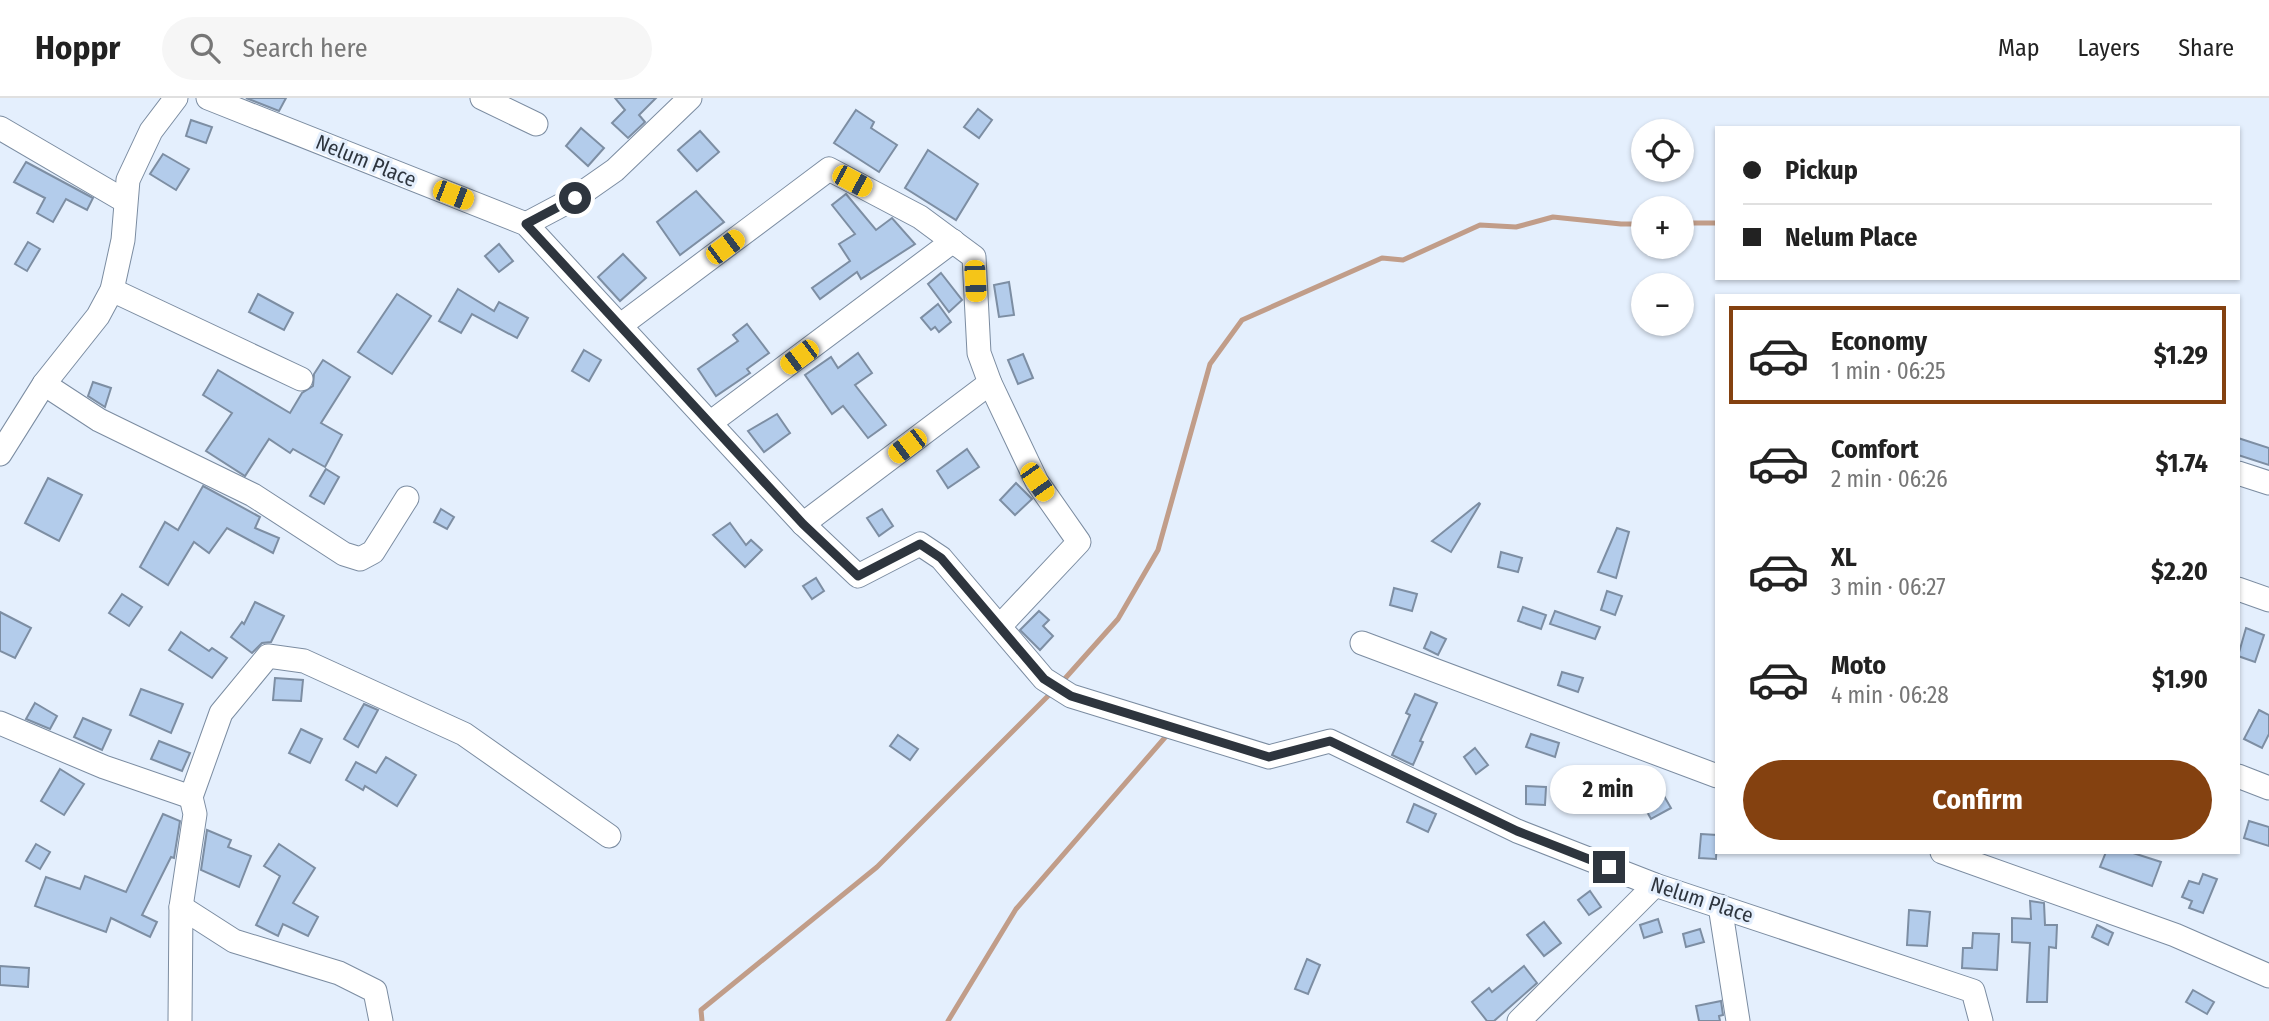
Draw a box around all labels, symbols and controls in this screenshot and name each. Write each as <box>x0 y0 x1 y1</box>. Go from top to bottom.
search box <box>162 17 652 80</box>
text: Hoppr <box>35 28 120 68</box>
icon: search <box>186 29 224 67</box>
text: Search here <box>242 33 368 64</box>
text: Map <box>1998 34 2040 62</box>
text: Layers <box>2078 34 2140 62</box>
text: Share <box>2178 34 2234 62</box>
map controls <box>1631 119 1694 336</box>
button: locate <box>1631 119 1694 182</box>
street label: Nelum Place <box>312 129 420 193</box>
text: Pickup <box>1785 155 1858 186</box>
car <box>829 162 876 200</box>
car <box>430 178 477 212</box>
route start <box>559 182 591 214</box>
button: + <box>1631 196 1694 259</box>
text: Nelum Place <box>1785 222 1917 253</box>
car <box>702 226 749 268</box>
car <box>964 259 987 303</box>
button: − <box>1631 273 1694 336</box>
icon: car <box>1747 324 1810 387</box>
text: Economy <box>1831 326 1927 357</box>
car <box>776 336 823 378</box>
text: $1.29 <box>2154 340 2208 371</box>
text: 1 min · 06:25 <box>1831 357 1946 385</box>
car <box>884 425 931 467</box>
icon: car <box>1747 432 1810 495</box>
text: Comfort <box>1831 434 1919 465</box>
text: $1.74 <box>2155 448 2208 479</box>
car <box>1017 459 1058 505</box>
text: 2 min · 06:26 <box>1831 465 1948 493</box>
icon: car <box>1747 540 1810 603</box>
text: XL <box>1831 542 1857 573</box>
text: $2.20 <box>2151 556 2208 587</box>
text: 3 min · 06:27 <box>1831 573 1946 601</box>
icon: car <box>1747 648 1810 711</box>
text: Moto <box>1831 650 1886 681</box>
text: $1.90 <box>2152 664 2208 695</box>
text: 4 min · 06:28 <box>1831 681 1949 709</box>
button: Confirm <box>1743 760 2212 840</box>
callout: 2 min <box>1551 766 1667 814</box>
text: 2 min <box>1583 775 1634 803</box>
route end <box>1593 851 1625 883</box>
street label: Nelum Place <box>1647 871 1757 929</box>

